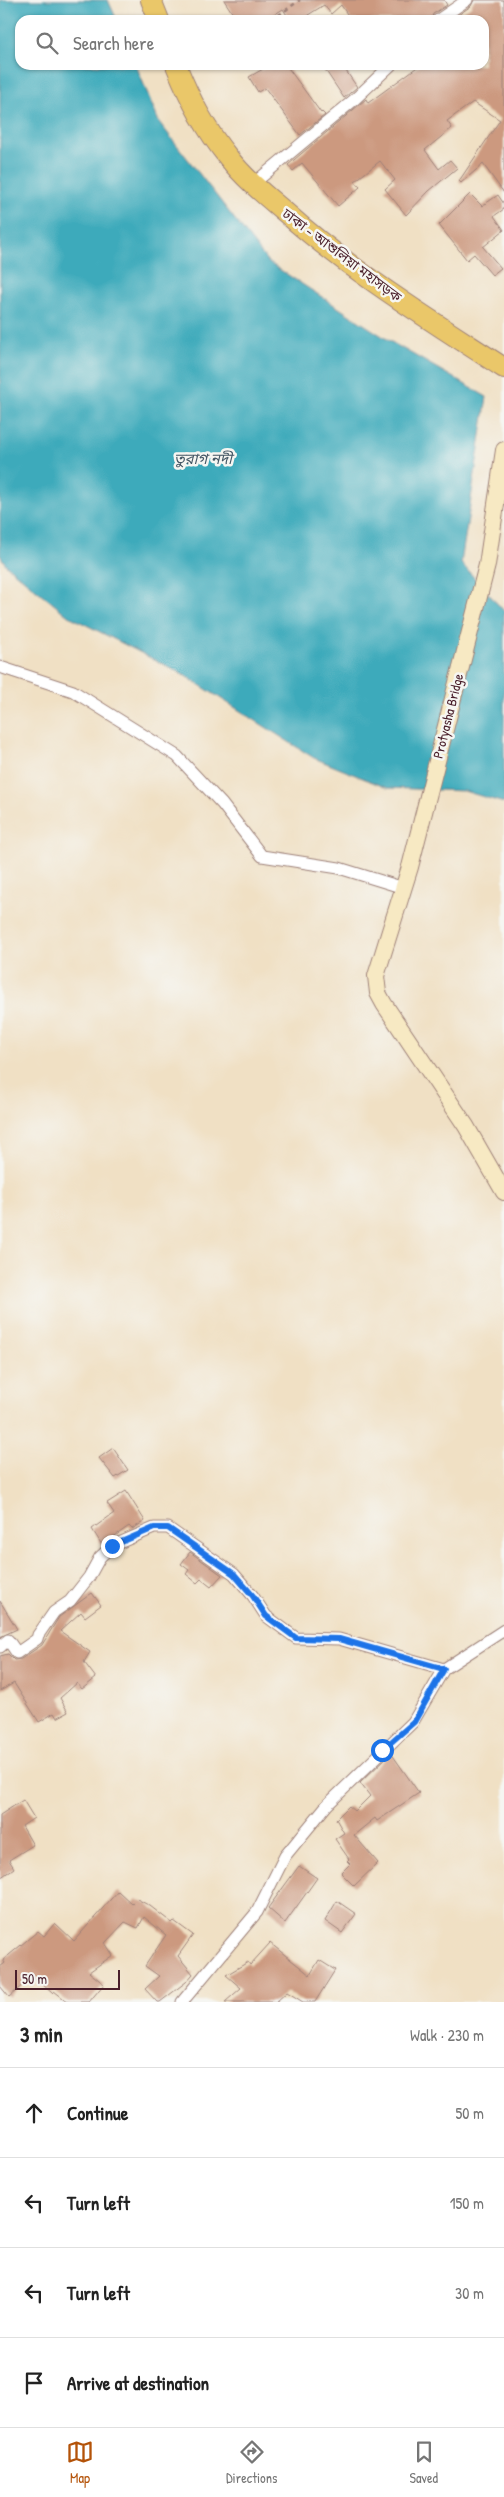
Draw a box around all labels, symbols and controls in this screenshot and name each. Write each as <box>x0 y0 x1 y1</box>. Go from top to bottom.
search box <box>15 15 489 70</box>
icon: search <box>33 29 61 57</box>
text: Search here <box>73 30 154 56</box>
street label: ঢাকা - আশুলিয়া মহাসড়ক <box>278 203 406 306</box>
water label: তুরাগ নদী <box>174 448 235 469</box>
street label: Protyasha Bridge <box>428 671 468 761</box>
route end <box>101 1535 124 1558</box>
route start <box>371 1739 394 1762</box>
scale bar <box>15 1967 120 1990</box>
text: 50 m <box>22 1969 47 1988</box>
text: 3 min <box>20 2020 63 2049</box>
text: Walk · 230 m <box>410 2024 484 2046</box>
icon: ahead <box>20 2099 48 2127</box>
text: Continue <box>67 2100 128 2126</box>
text: 50 m <box>456 2102 484 2124</box>
icon: left <box>20 2189 48 2217</box>
text: Turn left <box>67 2190 130 2216</box>
text: 150 m <box>450 2192 484 2214</box>
icon: left <box>20 2279 48 2307</box>
text: Turn left <box>67 2280 130 2306</box>
text: 30 m <box>455 2282 484 2304</box>
icon: arrive <box>20 2369 48 2397</box>
text: Arrive at destination <box>67 2370 209 2396</box>
tab: Map <box>66 2438 94 2487</box>
tab: Directions <box>226 2438 277 2487</box>
tab: Saved <box>409 2438 438 2487</box>

